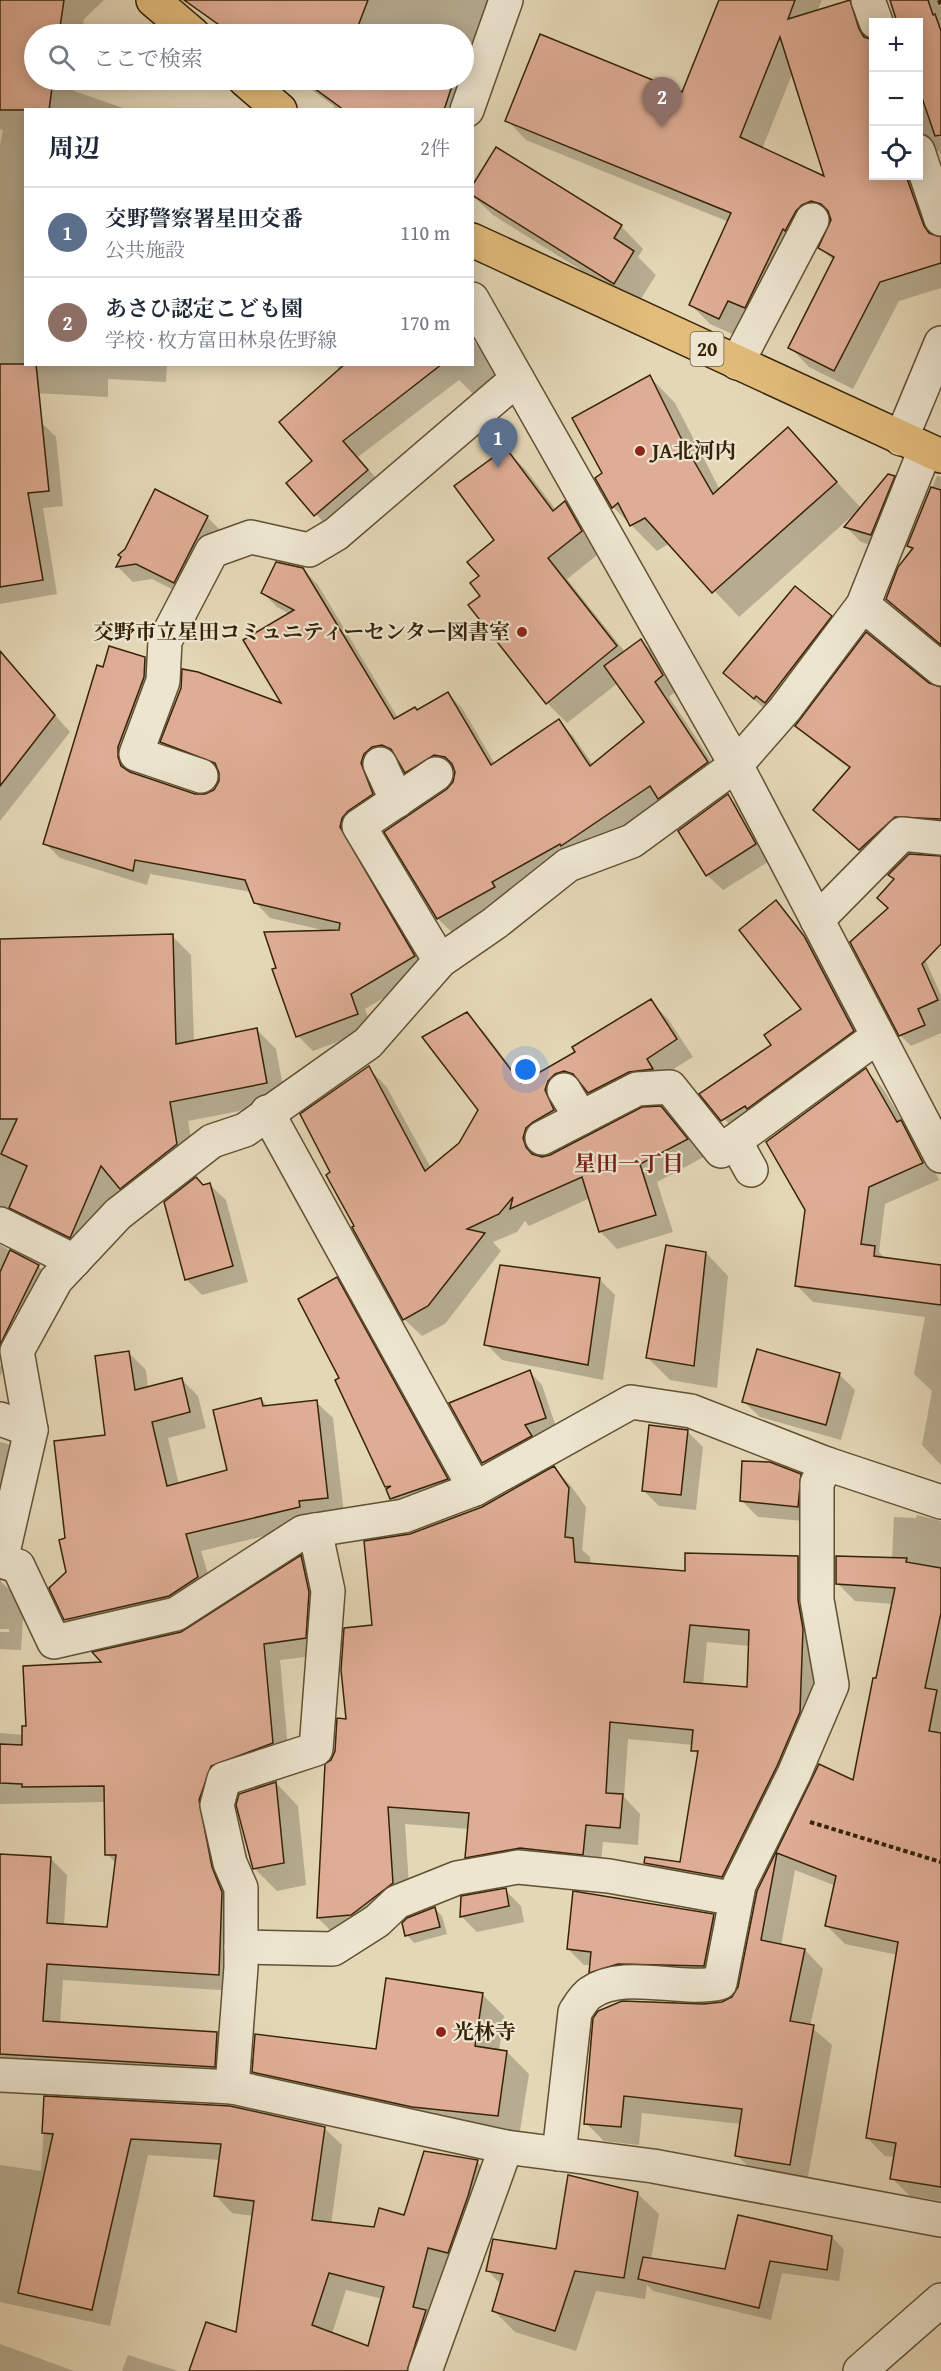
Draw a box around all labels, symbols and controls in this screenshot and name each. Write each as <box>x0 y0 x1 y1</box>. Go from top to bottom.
map controls <box>869 18 923 180</box>
button: + <box>869 18 923 72</box>
search box <box>24 24 474 90</box>
icon: search <box>45 41 78 74</box>
text: ここで検索 <box>93 42 203 74</box>
button: − <box>869 72 923 126</box>
pin: 2 <box>642 78 682 127</box>
button: locate <box>869 126 923 180</box>
text: 周辺 <box>48 128 100 167</box>
text: 2件 <box>420 133 450 162</box>
text: 交野警察署星田交番 <box>105 202 303 234</box>
text: 1 <box>62 218 73 247</box>
text: 110 m <box>400 218 450 247</box>
text: 公共施設 <box>105 235 185 264</box>
text: あさひ認定こども園 <box>105 292 303 324</box>
text: 2 <box>62 308 73 337</box>
text: 170 m <box>400 308 450 337</box>
text: 学校 · 枚方富田林泉佐野線 <box>105 325 337 354</box>
road number: 20 <box>690 332 724 366</box>
pin: 1 <box>478 418 518 468</box>
place label: JA北河内 <box>649 435 736 466</box>
marker: JA北河内 <box>633 444 647 458</box>
place label: 交野市立星田コミュニティーセンター図書室 <box>93 616 510 647</box>
marker: 交野市立星田コミュニティーセンター図書室 <box>515 625 529 639</box>
your location <box>511 1055 540 1084</box>
district label: 星田一丁目 <box>574 1147 684 1179</box>
place label: 光林寺 <box>453 2016 516 2047</box>
marker: 光林寺 <box>434 2025 448 2039</box>

